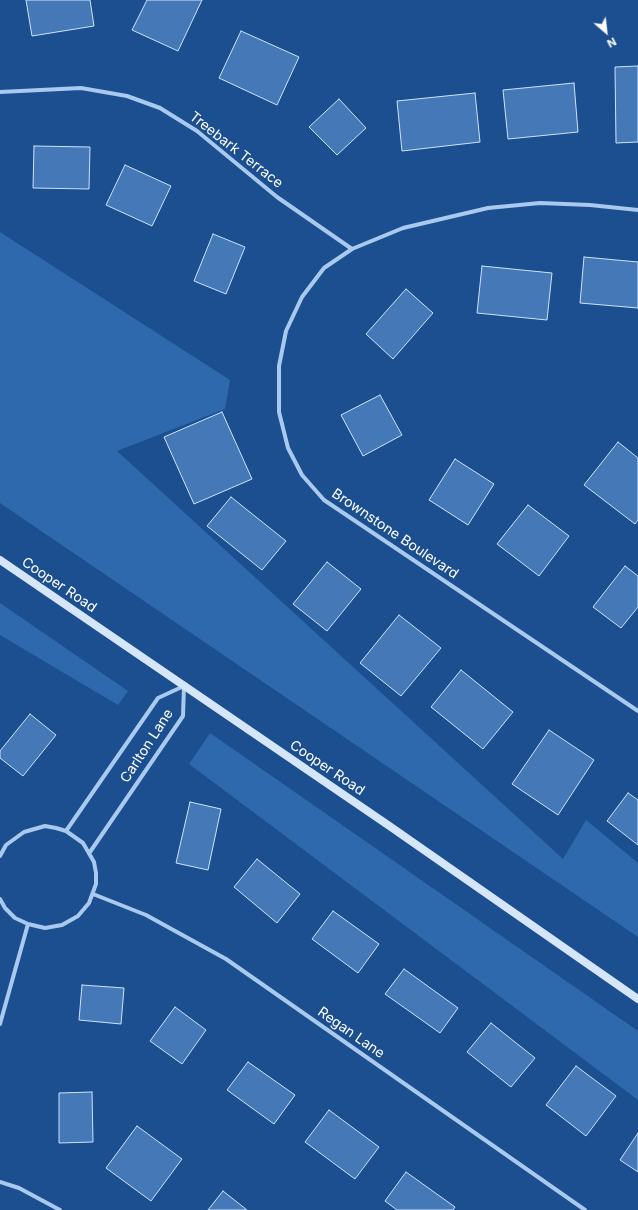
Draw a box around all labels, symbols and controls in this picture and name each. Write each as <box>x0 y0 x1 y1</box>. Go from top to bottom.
north arrow <box>586 12 626 52</box>
text: N <box>605 34 619 51</box>
street label: Treebark Terrace <box>186 108 286 192</box>
street label: Brownstone Boulevard <box>329 485 461 583</box>
street label: Cooper Road <box>18 554 100 616</box>
street label: Carlton Lane <box>117 706 177 786</box>
street label: Cooper Road <box>286 737 368 799</box>
street label: Regan Lane <box>314 1004 388 1062</box>

